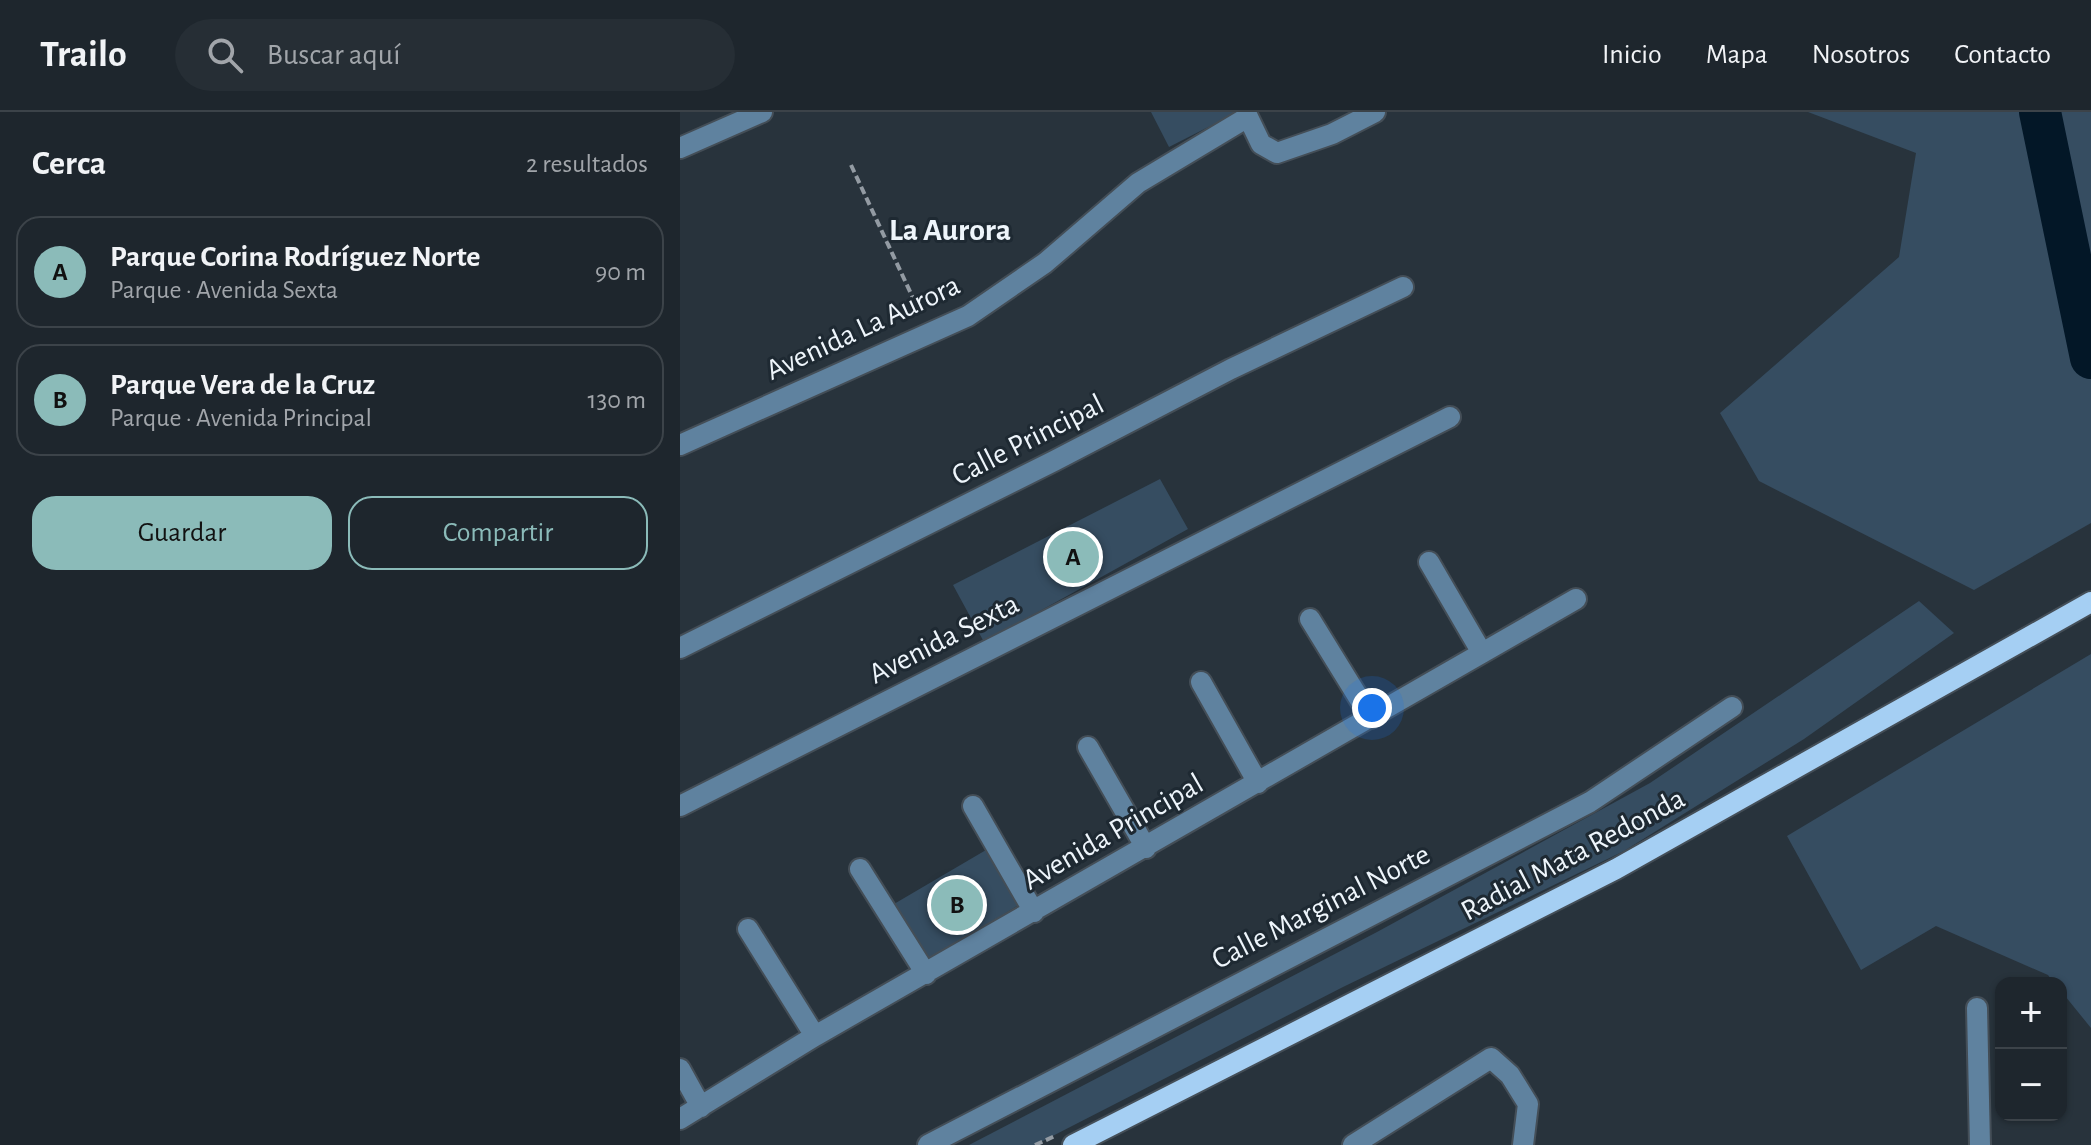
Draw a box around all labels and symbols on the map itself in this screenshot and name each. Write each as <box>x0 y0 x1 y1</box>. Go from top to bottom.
district label: La Aurora <box>889 214 1011 246</box>
street label: Avenida La Aurora <box>761 270 965 386</box>
street label: Calle Principal <box>947 389 1109 491</box>
pin: A <box>1047 527 1099 587</box>
street label: Avenida Sexta <box>864 588 1024 690</box>
your location <box>1352 688 1392 728</box>
street label: Avenida Principal <box>1018 768 1208 896</box>
street label: Radial Mata Redonda <box>1456 783 1690 927</box>
street label: Calle Marginal Norte <box>1207 839 1435 975</box>
pin: B <box>931 875 983 935</box>

